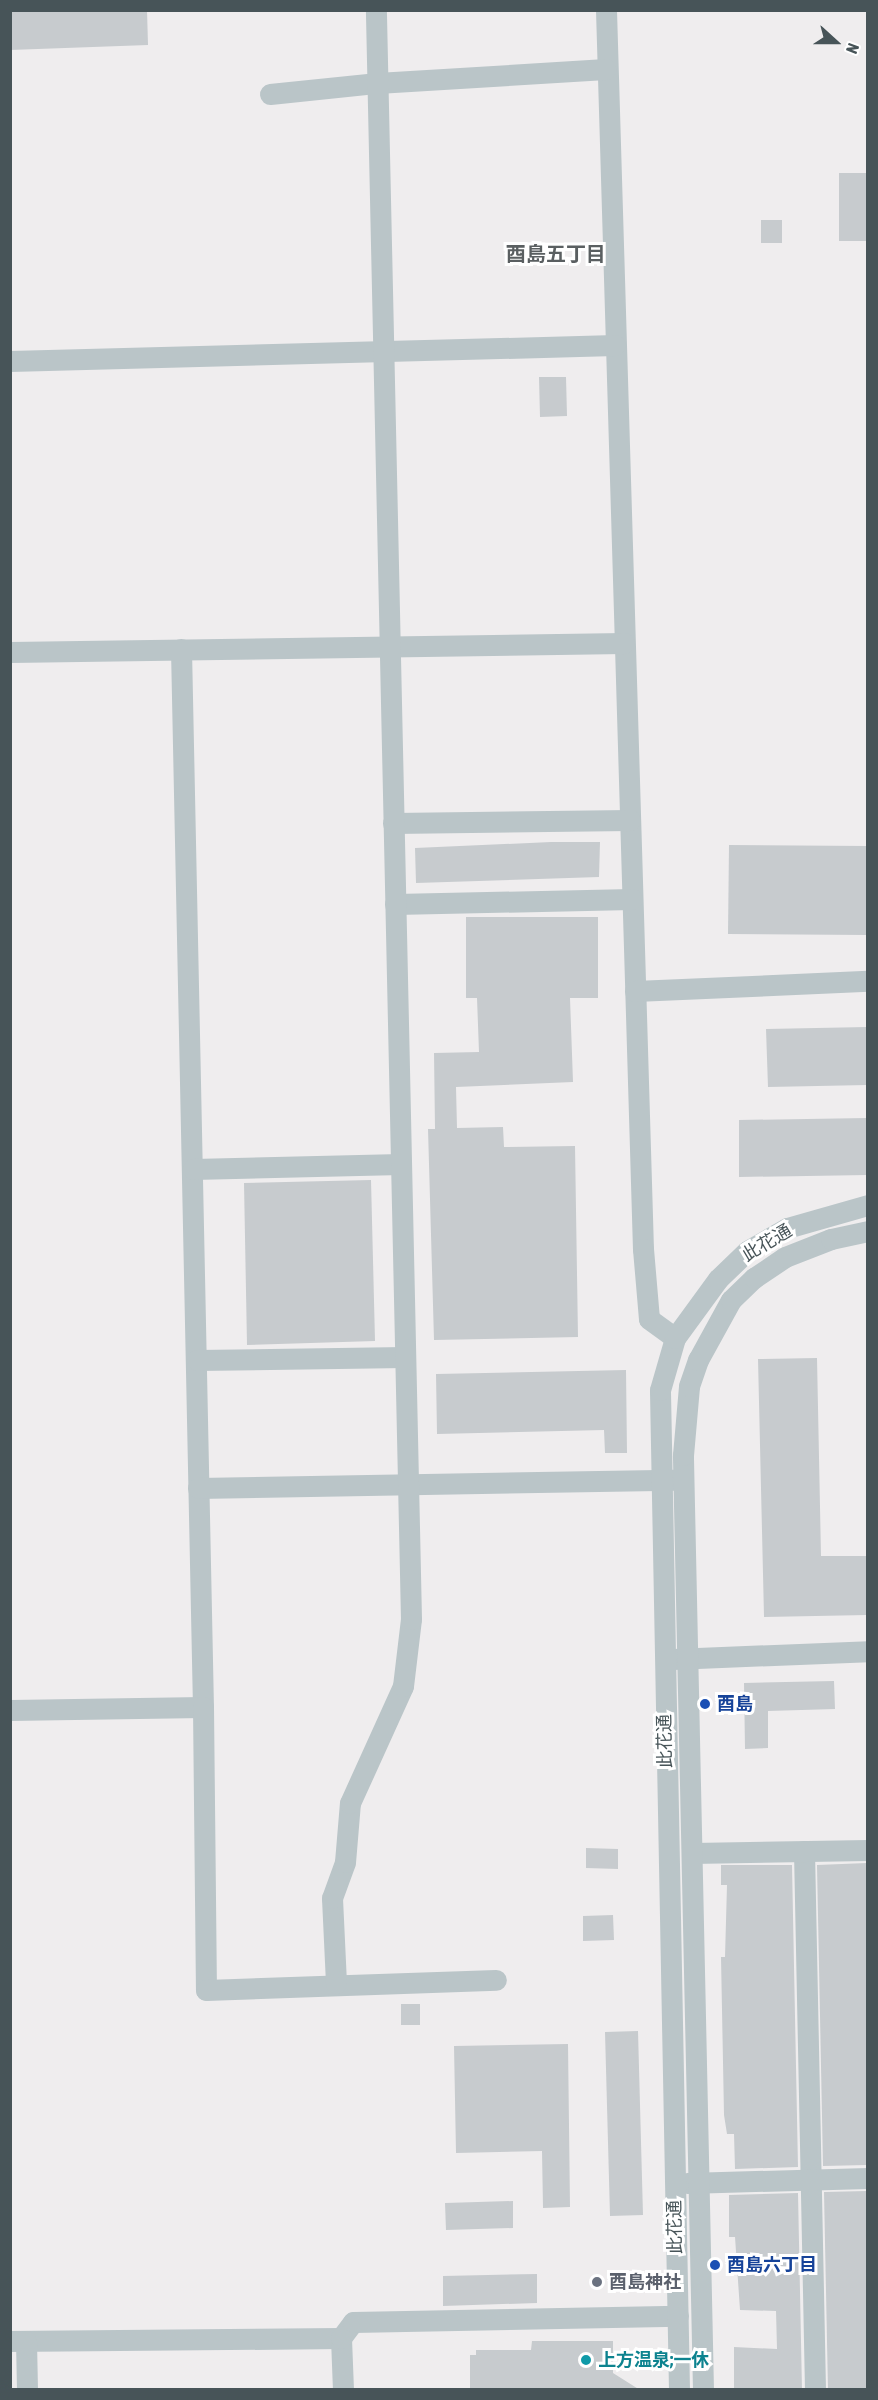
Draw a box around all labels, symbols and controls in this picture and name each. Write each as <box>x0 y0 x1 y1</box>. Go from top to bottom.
north arrow <box>806 12 866 72</box>
text: N <box>843 41 863 56</box>
district label: 酉島五丁目 <box>506 241 606 265</box>
street label: 此花通 <box>738 1220 796 1266</box>
place label: 酉島 <box>717 1693 753 1715</box>
marker: 酉島 <box>698 1697 712 1711</box>
street label: 此花通 <box>654 1714 676 1768</box>
street label: 此花通 <box>664 2200 686 2254</box>
place label: 酉島六丁目 <box>727 2254 817 2276</box>
marker: 酉島六丁目 <box>708 2258 722 2272</box>
place label: 酉島神社 <box>609 2271 681 2293</box>
marker: 酉島神社 <box>590 2275 604 2289</box>
place label: 上方温泉;一休 <box>598 2349 709 2371</box>
marker: 上方温泉;一休 <box>579 2353 593 2367</box>

